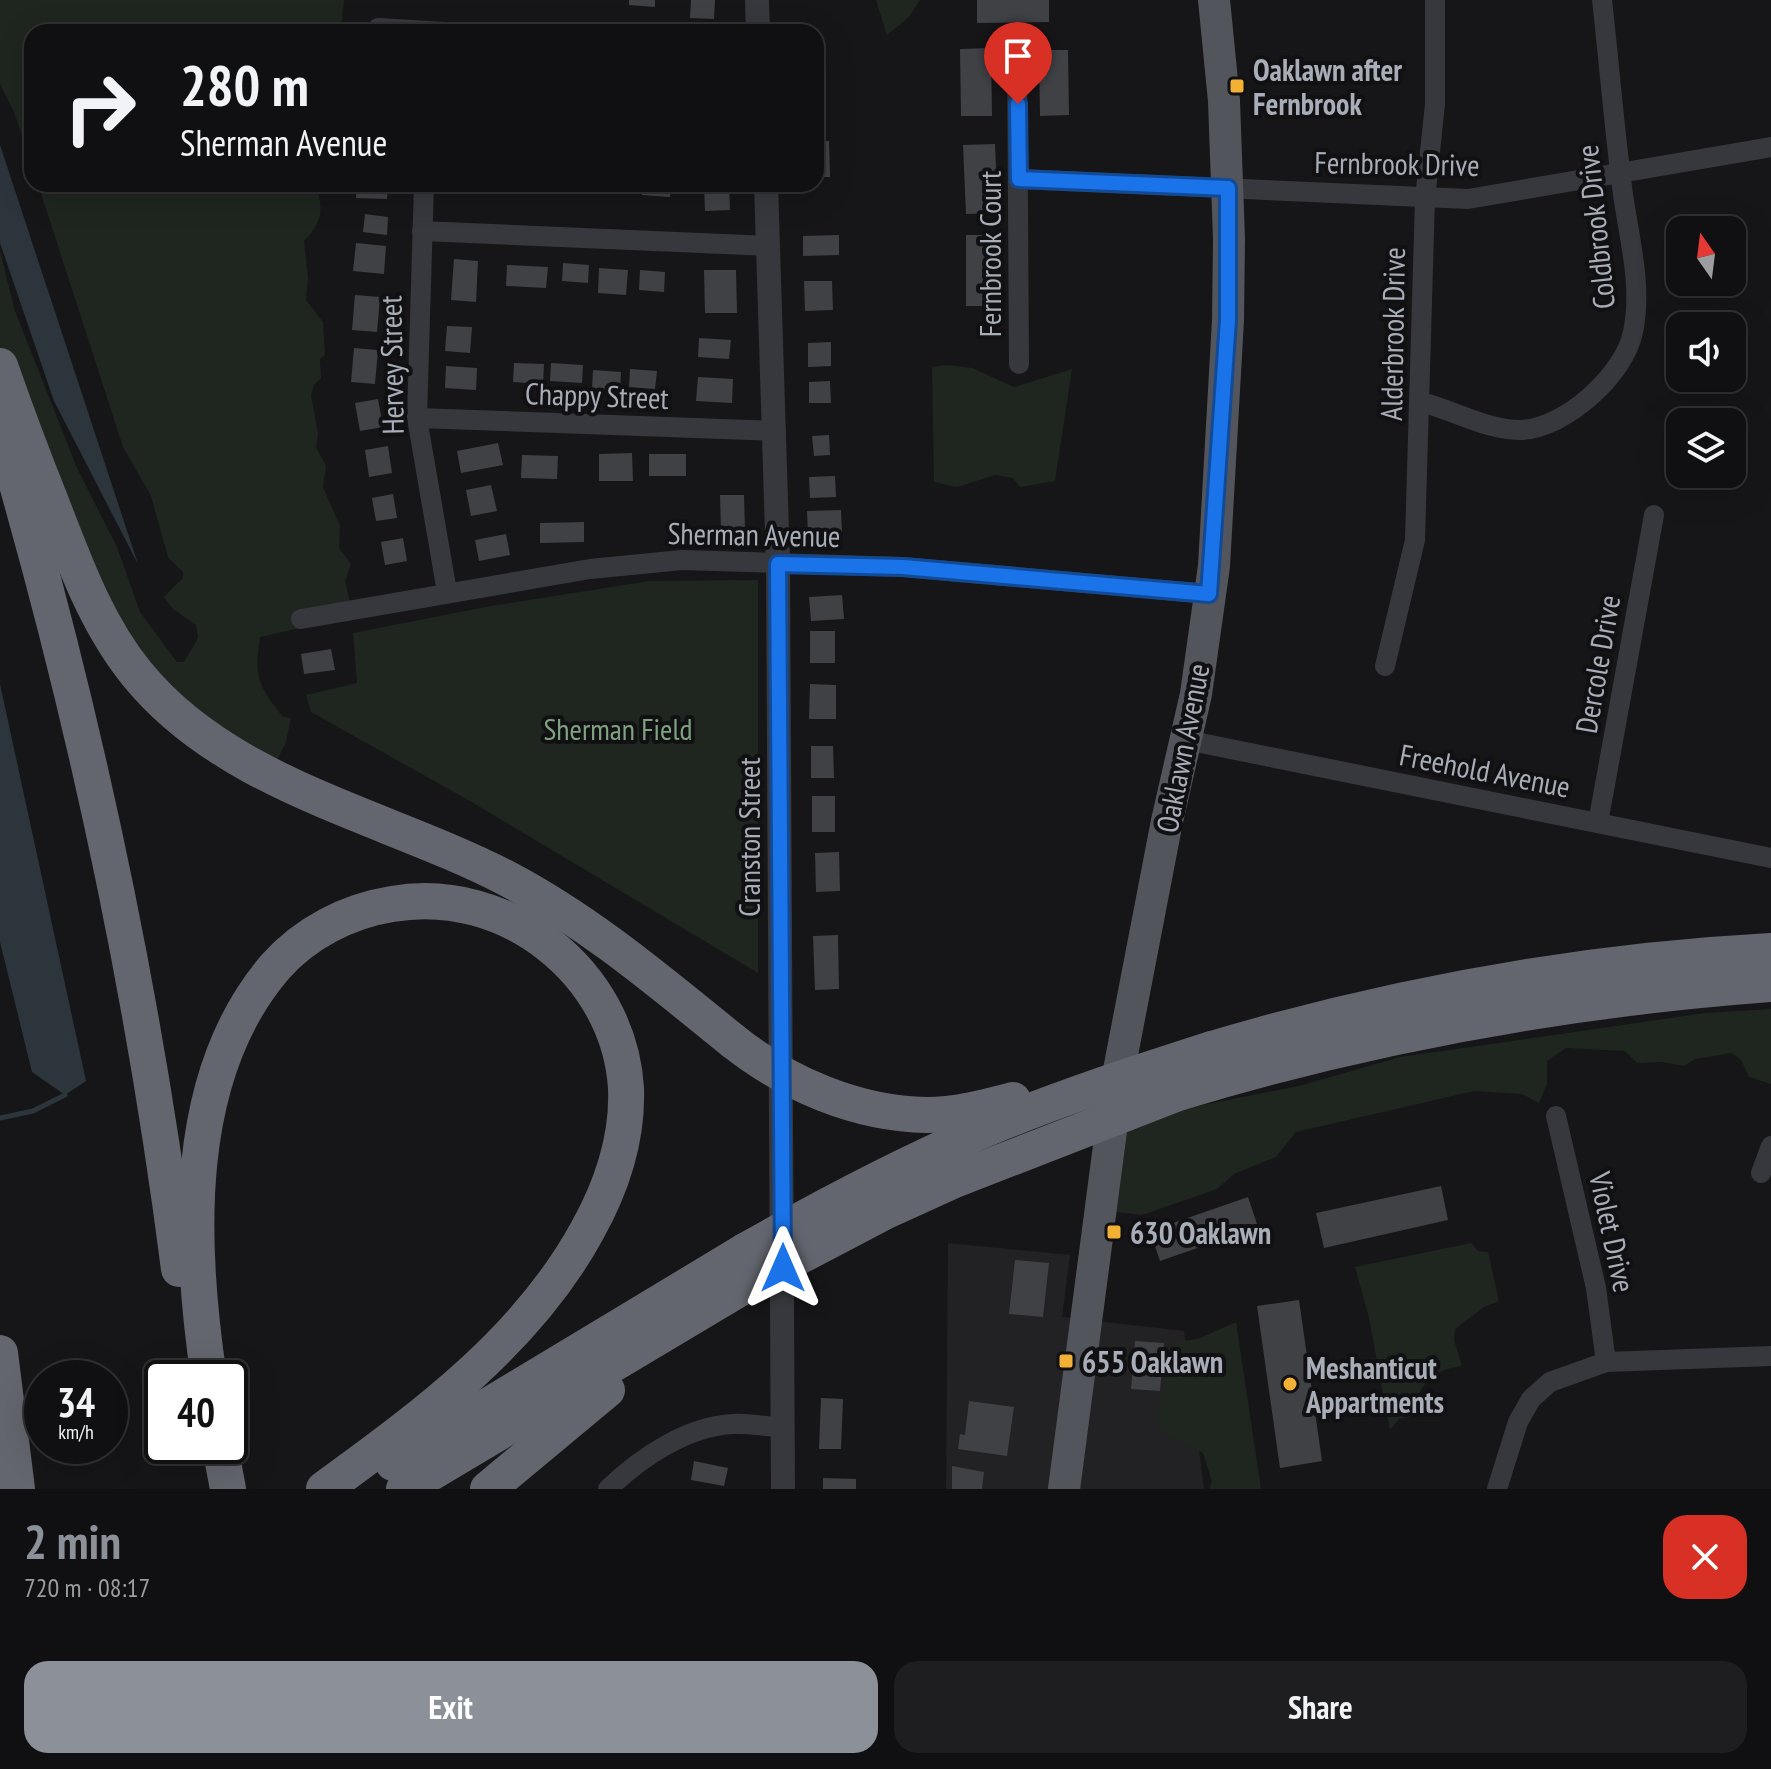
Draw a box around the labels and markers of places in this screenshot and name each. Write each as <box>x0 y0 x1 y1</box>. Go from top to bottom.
pin <box>984 22 1052 104</box>
place label: Oaklawn after Fernbrook <box>1253 50 1402 123</box>
marker: Oaklawn after Fernbrook <box>1228 77 1246 95</box>
place label: 630 Oaklawn <box>1130 1213 1271 1252</box>
marker: 630 Oaklawn <box>1105 1223 1123 1241</box>
place label: 655 Oaklawn <box>1082 1342 1223 1381</box>
place label: Meshanticut Appartments <box>1305 1348 1444 1421</box>
marker: 655 Oaklawn <box>1057 1352 1075 1370</box>
marker: Meshanticut Appartments <box>1281 1375 1299 1393</box>

